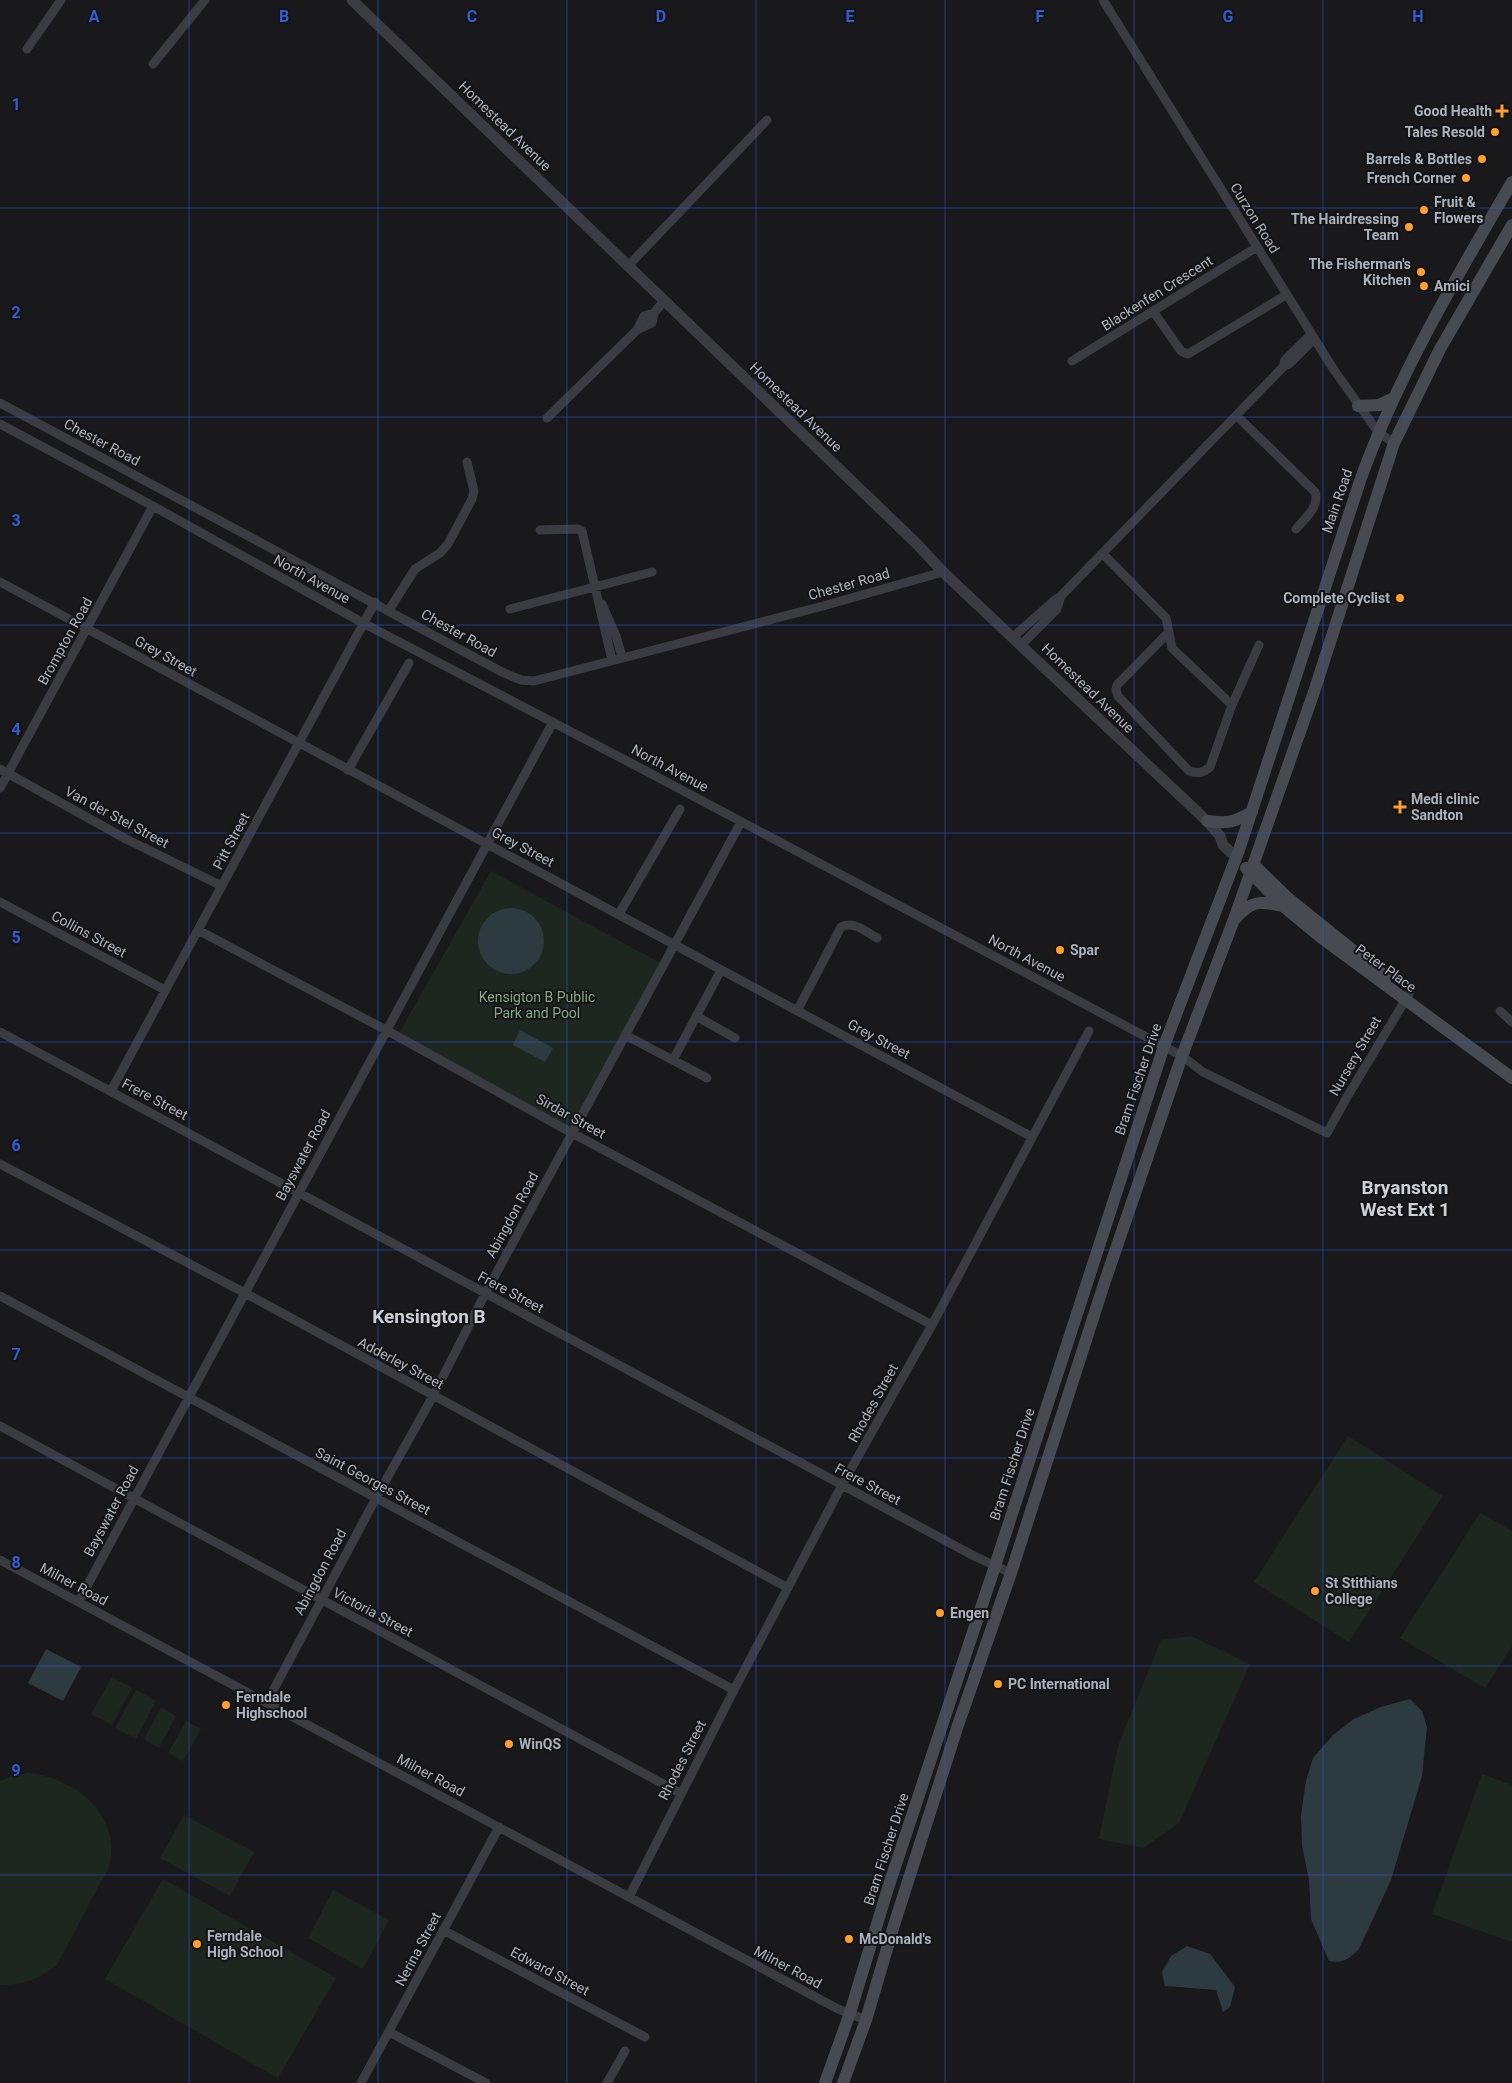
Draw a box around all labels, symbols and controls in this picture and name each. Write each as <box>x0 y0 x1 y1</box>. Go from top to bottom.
text: A <box>89 7 100 26</box>
text: B <box>279 7 289 26</box>
text: C <box>467 7 477 26</box>
text: D <box>656 7 666 26</box>
text: E <box>846 7 855 26</box>
text: F <box>1036 7 1045 26</box>
text: G <box>1223 7 1234 26</box>
text: H <box>1412 7 1424 26</box>
street label: Homestead Avenue <box>456 78 554 174</box>
text: 1 <box>11 95 21 114</box>
place label: Good Health <box>1414 103 1492 119</box>
marker: Good Health <box>1496 105 1508 117</box>
place label: Tales Resold <box>1405 124 1485 140</box>
marker: Tales Resold <box>1489 126 1501 138</box>
place label: Barrels & Bottles <box>1366 151 1472 167</box>
marker: Barrels & Bottles <box>1476 153 1488 165</box>
place label: French Corner <box>1367 170 1456 186</box>
marker: French Corner <box>1460 172 1472 184</box>
street label: Curzon Road <box>1227 180 1283 256</box>
place label: Fruit & Flowers <box>1434 194 1483 226</box>
marker: Fruit & Flowers <box>1418 204 1430 216</box>
place label: The Hairdressing Team <box>1291 211 1399 243</box>
marker: The Hairdressing Team <box>1403 221 1415 233</box>
street label: Blackenfen Crescent <box>1098 252 1216 334</box>
place label: The Fisherman's Kitchen <box>1309 256 1411 288</box>
marker: The Fisherman's Kitchen <box>1415 266 1427 278</box>
place label: Amici <box>1434 278 1470 294</box>
marker: Amici <box>1418 280 1430 292</box>
text: 2 <box>11 303 21 322</box>
street label: Homestead Avenue <box>747 359 845 455</box>
street label: Chester Road <box>61 415 143 469</box>
street label: Main Road <box>1319 467 1355 535</box>
text: 3 <box>11 511 21 530</box>
street label: North Avenue <box>271 551 353 607</box>
street label: Chester Road <box>807 565 891 603</box>
place label: Complete Cyclist <box>1283 590 1390 606</box>
marker: Complete Cyclist <box>1394 592 1406 604</box>
street label: Brompton Road <box>34 595 96 687</box>
street label: Chester Road <box>418 606 500 660</box>
street label: Grey Street <box>132 632 200 680</box>
street label: Homestead Avenue <box>1039 640 1137 736</box>
text: 4 <box>11 720 21 739</box>
street label: North Avenue <box>629 741 711 795</box>
street label: Van der Stel Street <box>62 783 172 851</box>
place label: Medi clinic Sandton <box>1411 791 1479 823</box>
marker: Medi clinic Sandton <box>1393 800 1407 814</box>
street label: Pitt Street <box>209 810 253 872</box>
street label: Grey Street <box>489 824 557 870</box>
street label: Collins Street <box>49 908 130 961</box>
text: 5 <box>11 928 21 947</box>
street label: North Avenue <box>986 931 1068 985</box>
street label: Peter Place <box>1353 941 1419 995</box>
place label: Spar <box>1070 942 1099 958</box>
marker: Spar <box>1054 944 1066 956</box>
park label: Kensigton B Public Park and Pool <box>479 989 595 1021</box>
street label: Nursery Street <box>1326 1013 1384 1099</box>
street label: Grey Street <box>845 1016 913 1062</box>
street label: Bram Fischer Drive <box>1111 1021 1165 1137</box>
street label: Frere Street <box>119 1075 191 1123</box>
street label: Sirdar Street <box>533 1090 609 1142</box>
street label: Bayswater Road <box>272 1107 334 1203</box>
text: 6 <box>11 1136 21 1155</box>
street label: Abingdon Road <box>483 1169 541 1261</box>
district label: Bryanston West Ext 1 <box>1360 1176 1450 1221</box>
street label: Frere Street <box>475 1268 547 1316</box>
district label: Kensington B <box>372 1305 486 1328</box>
street label: Adderley Street <box>355 1334 447 1393</box>
text: 7 <box>11 1345 21 1364</box>
street label: Rhodes Street <box>845 1361 901 1445</box>
street label: Bram Fischer Drive <box>986 1406 1038 1522</box>
street label: Saint Georges Street <box>313 1444 433 1518</box>
street label: Frere Street <box>832 1460 904 1508</box>
street label: Bayswater Road <box>80 1463 142 1559</box>
street label: Abingdon Road <box>291 1526 349 1618</box>
text: 8 <box>11 1553 21 1572</box>
street label: Milner Road <box>37 1559 111 1609</box>
place label: St Stithians College <box>1325 1575 1398 1607</box>
street label: Victoria Street <box>330 1584 416 1640</box>
marker: St Stithians College <box>1309 1585 1321 1597</box>
place label: Engen <box>950 1605 989 1621</box>
marker: Engen <box>934 1607 946 1619</box>
place label: PC International <box>1008 1676 1110 1692</box>
marker: PC International <box>992 1678 1004 1690</box>
place label: Ferndale Highschool <box>236 1689 307 1721</box>
marker: Ferndale Highschool <box>220 1699 232 1711</box>
street label: Rhodes Street <box>655 1717 709 1803</box>
place label: WinQS <box>519 1736 561 1752</box>
marker: WinQS <box>503 1738 515 1750</box>
street label: Milner Road <box>394 1750 468 1800</box>
text: 9 <box>11 1761 21 1780</box>
street label: Bram Fischer Drive <box>860 1791 912 1907</box>
street label: Nerina Street <box>392 1909 444 1989</box>
place label: Ferndale High School <box>207 1928 283 1960</box>
place label: McDonald's <box>859 1931 931 1947</box>
marker: McDonald's <box>843 1933 855 1945</box>
marker: Ferndale High School <box>191 1938 203 1950</box>
street label: Milner Road <box>751 1942 825 1992</box>
street label: Edward Street <box>508 1944 592 1999</box>

